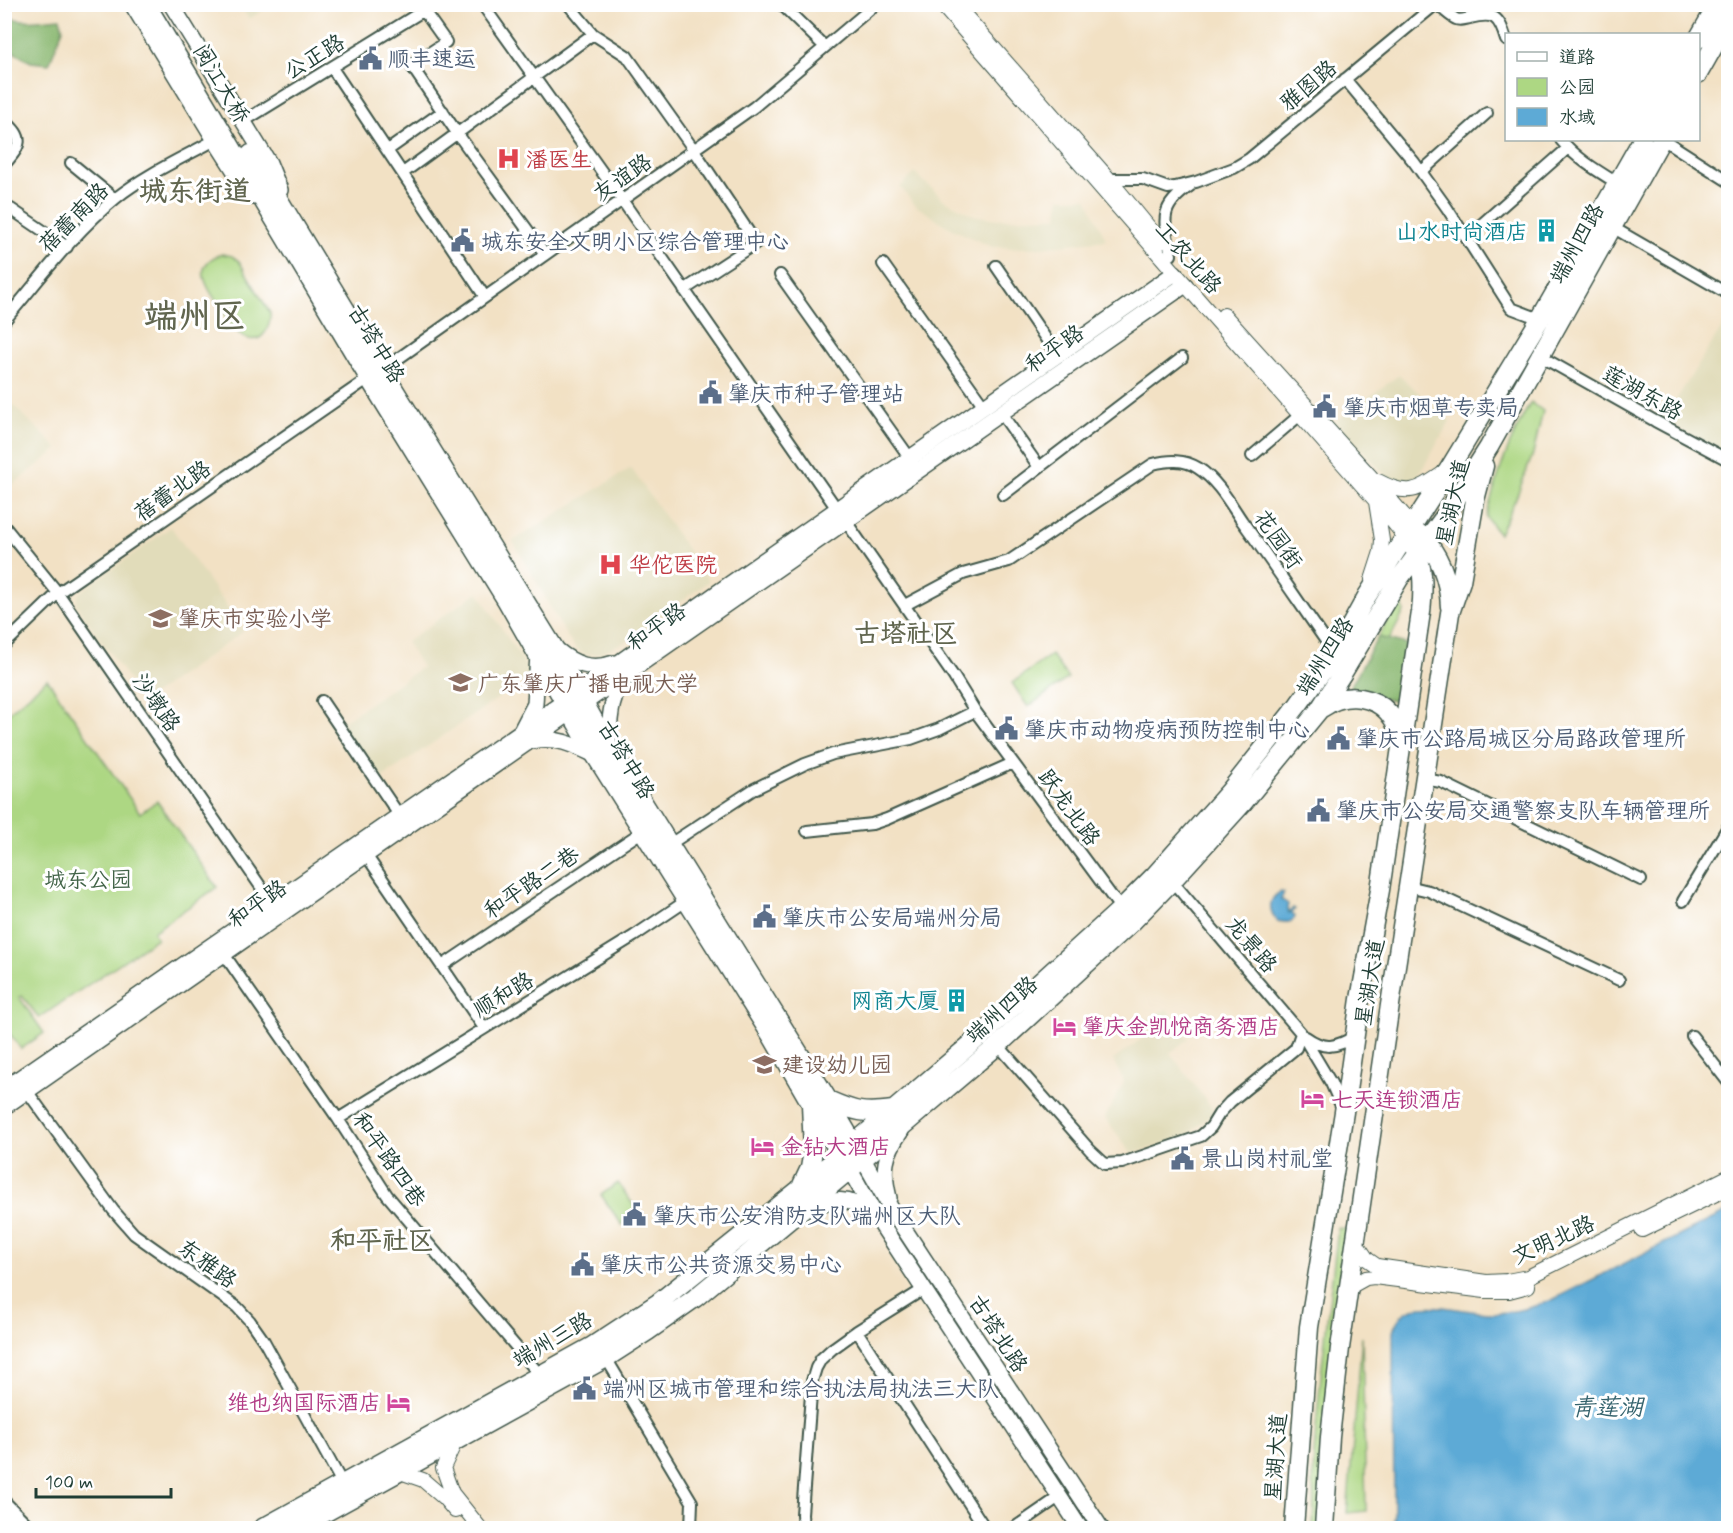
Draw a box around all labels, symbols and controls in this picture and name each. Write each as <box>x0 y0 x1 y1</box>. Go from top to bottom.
street label: 公正路 <box>280 29 351 87</box>
legend <box>1505 33 1700 141</box>
street label: 阅江大桥 <box>186 39 255 129</box>
public building icon: 顺丰速运 <box>357 45 383 71</box>
place label: 顺丰速运 <box>388 46 476 74</box>
text: 道路 <box>1559 46 1595 70</box>
street label: 雅图路 <box>1275 55 1344 118</box>
text: 公园 <box>1559 76 1595 100</box>
text: 水域 <box>1559 106 1595 130</box>
hospital icon: 潘医生 <box>495 146 521 172</box>
place label: 潘医生 <box>526 147 592 175</box>
street label: 友谊路 <box>588 148 658 209</box>
district label: 城东街道 <box>139 174 251 211</box>
street label: 蓓蕾南路 <box>33 177 115 259</box>
street label: 端州四路 <box>1544 199 1611 289</box>
street label: 工农北路 <box>1148 216 1227 301</box>
building icon: 山水时尚酒店 <box>1533 218 1559 244</box>
place label: 山水时尚酒店 <box>1396 219 1528 247</box>
public building icon: 城东安全文明小区综合管理中心 <box>450 228 476 254</box>
place label: 城东安全文明小区综合管理中心 <box>481 229 789 257</box>
district label: 端州区 <box>144 295 246 340</box>
street label: 古塔中路 <box>341 299 410 389</box>
street label: 和平路 <box>1020 319 1090 380</box>
street label: 莲湖东路 <box>1597 360 1687 427</box>
public building icon: 肇庆市种子管理站 <box>697 380 723 406</box>
place label: 肇庆市种子管理站 <box>728 381 904 409</box>
public building icon: 肇庆市烟草专卖局 <box>1312 394 1338 420</box>
place label: 肇庆市烟草专卖局 <box>1343 395 1519 423</box>
street label: 蓓蕾北路 <box>129 455 217 528</box>
street label: 星湖大道 <box>1431 456 1477 548</box>
street label: 花园街 <box>1247 505 1308 575</box>
hospital icon: 华佗医院 <box>598 551 624 577</box>
place label: 华佗医院 <box>629 552 717 580</box>
street label: 和平路 <box>622 597 692 658</box>
school or university icon: 肇庆市实验小学 <box>147 605 173 631</box>
place label: 肇庆市实验小学 <box>178 606 332 634</box>
street label: 端州四路 <box>1291 612 1361 702</box>
district label: 古塔社区 <box>854 618 958 652</box>
street label: 沙墩路 <box>125 668 186 738</box>
school or university icon: 广东肇庆广播电视大学 <box>447 670 473 696</box>
place label: 广东肇庆广播电视大学 <box>478 671 698 699</box>
street label: 古塔中路 <box>591 715 660 805</box>
public building icon: 肇庆市动物疫病预防控制中心 <box>993 716 1019 742</box>
place label: 肇庆市动物疫病预防控制中心 <box>1024 717 1310 745</box>
public building icon: 肇庆市公路局城区分局路政管理所 <box>1325 725 1351 751</box>
place label: 肇庆市公路局城区分局路政管理所 <box>1356 726 1686 754</box>
street label: 跃龙北路 <box>1031 764 1106 852</box>
public building icon: 肇庆市公安局交通警察支队车辆管理所 <box>1305 797 1331 823</box>
place label: 肇庆市公安局交通警察支队车辆管理所 <box>1336 798 1710 826</box>
street label: 和平路二巷 <box>479 841 586 926</box>
park label: 城东公园 <box>44 867 132 895</box>
street label: 和平路 <box>223 874 293 935</box>
public building icon: 肇庆市公安局端州分局 <box>751 904 777 930</box>
place label: 肇庆市公安局端州分局 <box>782 905 1002 933</box>
street label: 龙景路 <box>1219 911 1282 980</box>
street label: 星湖大道 <box>1350 937 1392 1028</box>
street label: 顺和路 <box>469 967 540 1025</box>
street label: 端州四路 <box>960 971 1044 1050</box>
building icon: 网商大厦 <box>944 987 970 1013</box>
place label: 网商大厦 <box>851 988 939 1016</box>
hotel icon: 肇庆金凯悦商务酒店 <box>1051 1013 1077 1039</box>
place label: 肇庆金凯悦商务酒店 <box>1082 1014 1280 1042</box>
school or university icon: 建设幼儿园 <box>751 1051 777 1077</box>
place label: 建设幼儿园 <box>782 1052 892 1080</box>
hotel icon: 七天连锁酒店 <box>1300 1086 1326 1112</box>
place label: 七天连锁酒店 <box>1331 1087 1463 1115</box>
street label: 和平路四巷 <box>345 1107 431 1213</box>
hotel icon: 金钻大酒店 <box>750 1133 776 1159</box>
place label: 金钻大酒店 <box>781 1134 891 1162</box>
public building icon: 景山岗村礼堂 <box>1170 1145 1196 1171</box>
place label: 景山岗村礼堂 <box>1201 1146 1333 1174</box>
public building icon: 肇庆市公安消防支队端州区大队 <box>622 1202 648 1228</box>
place label: 肇庆市公安消防支队端州区大队 <box>653 1203 961 1231</box>
street label: 文明北路 <box>1508 1210 1600 1272</box>
district label: 和平社区 <box>330 1225 434 1259</box>
street label: 东雅路 <box>172 1234 242 1295</box>
public building icon: 肇庆市公共资源交易中心 <box>569 1251 595 1277</box>
place label: 肇庆市公共资源交易中心 <box>600 1252 842 1280</box>
street label: 古塔北路 <box>962 1290 1033 1379</box>
street label: 端州三路 <box>508 1307 598 1375</box>
public building icon: 端州区城市管理和综合执法局执法三大队 <box>572 1375 598 1401</box>
place label: 端州区城市管理和综合执法局执法三大队 <box>603 1376 999 1404</box>
hotel icon: 维也纳国际酒店 <box>386 1389 412 1415</box>
place label: 维也纳国际酒店 <box>227 1390 381 1418</box>
water label: 青莲湖 <box>1571 1393 1646 1424</box>
street label: 星湖大道 <box>1260 1412 1294 1502</box>
scale bar <box>36 1461 171 1499</box>
text: 100 m <box>45 1471 93 1495</box>

